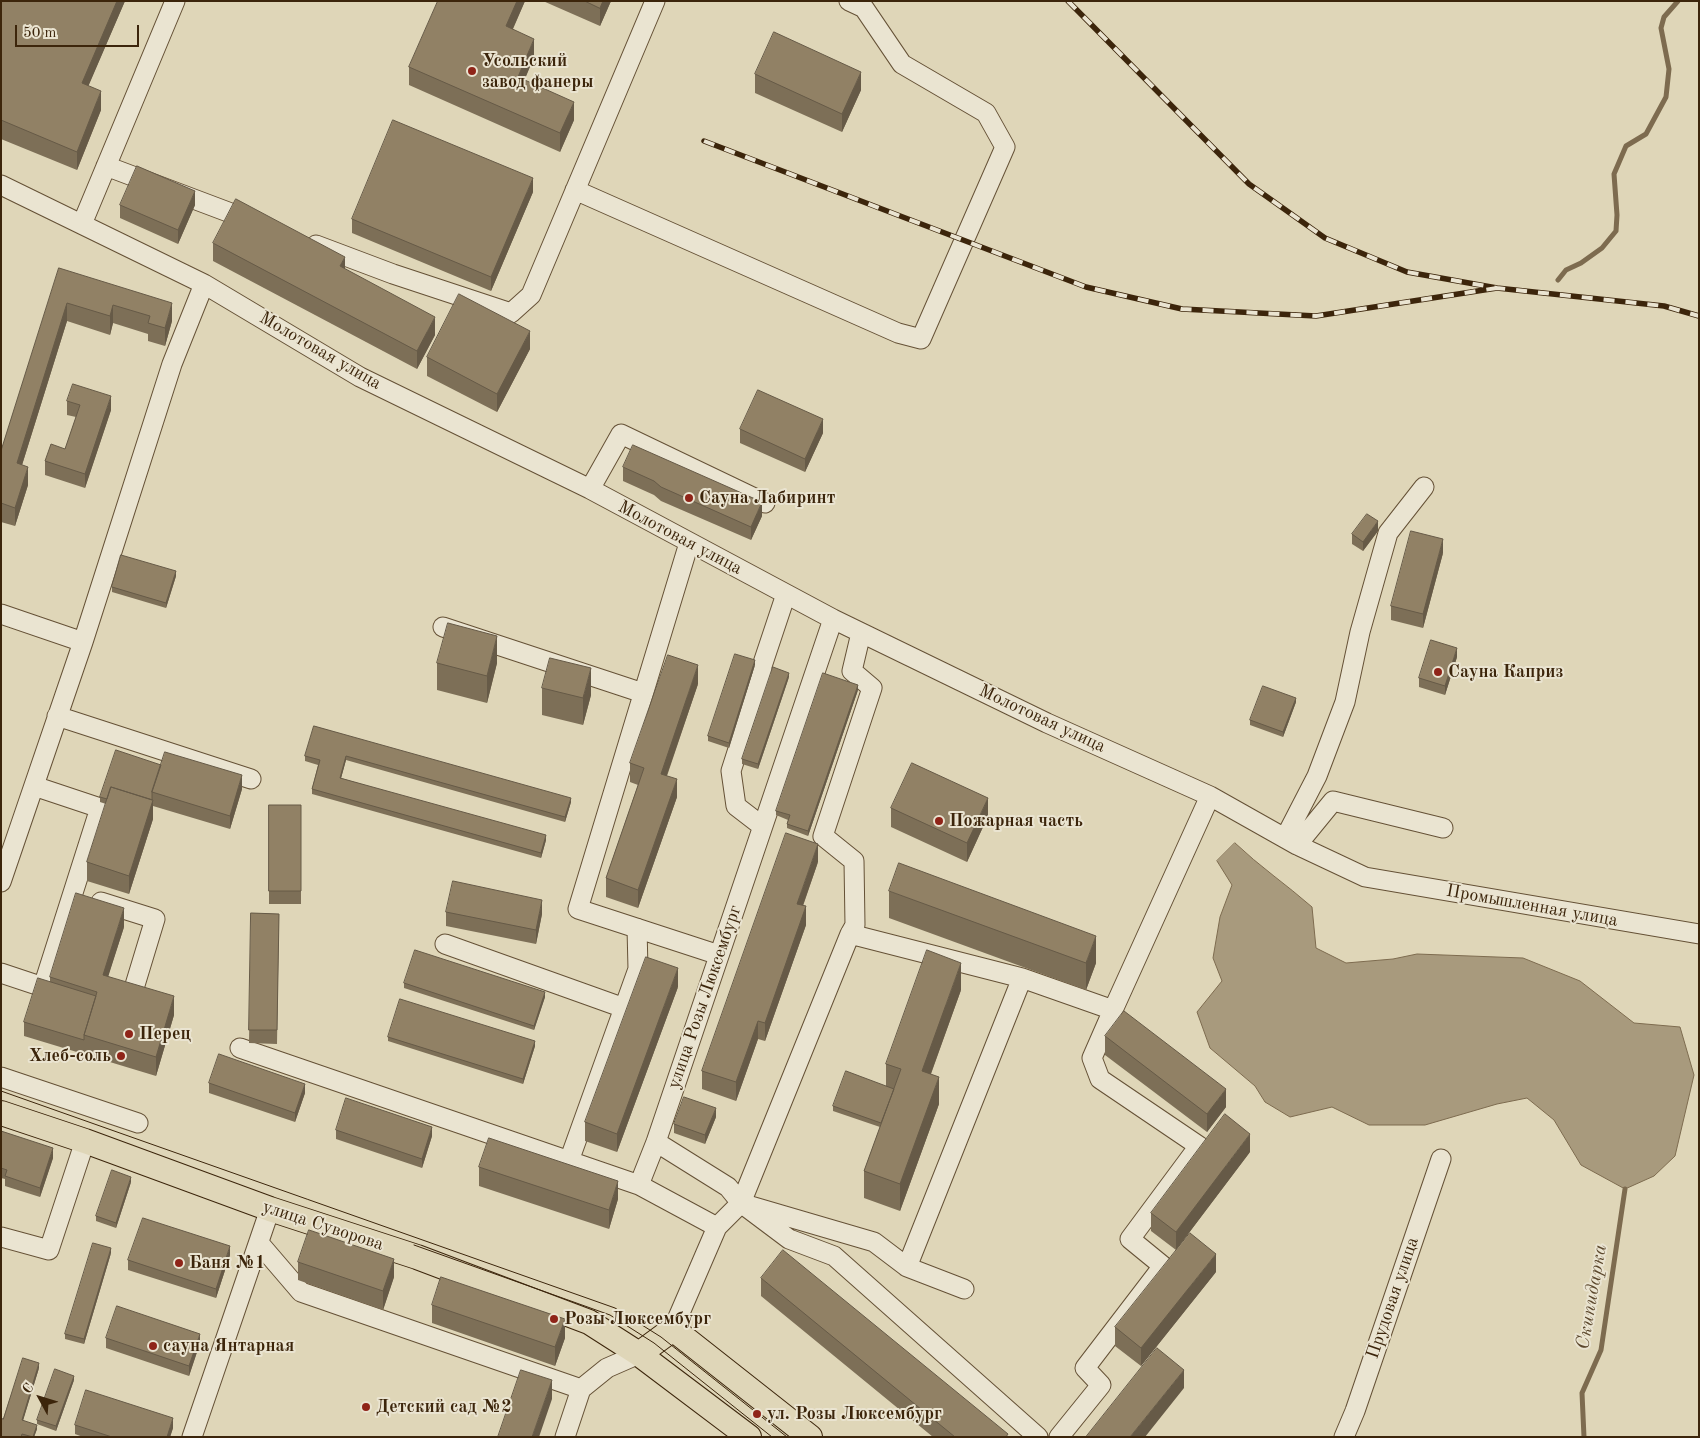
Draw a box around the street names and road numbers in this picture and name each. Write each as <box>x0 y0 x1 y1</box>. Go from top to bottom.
street label: Молотовая улица <box>255 307 385 395</box>
street label: Молотовая улица <box>614 496 746 580</box>
street label: Молотовая улица <box>975 680 1109 758</box>
street label: Промышленная улица <box>1445 880 1619 932</box>
street label: улица Розы Люксембург <box>663 902 747 1092</box>
street label: улица Суворова <box>260 1196 386 1256</box>
street label: Прудовая улица <box>1362 1234 1424 1362</box>

